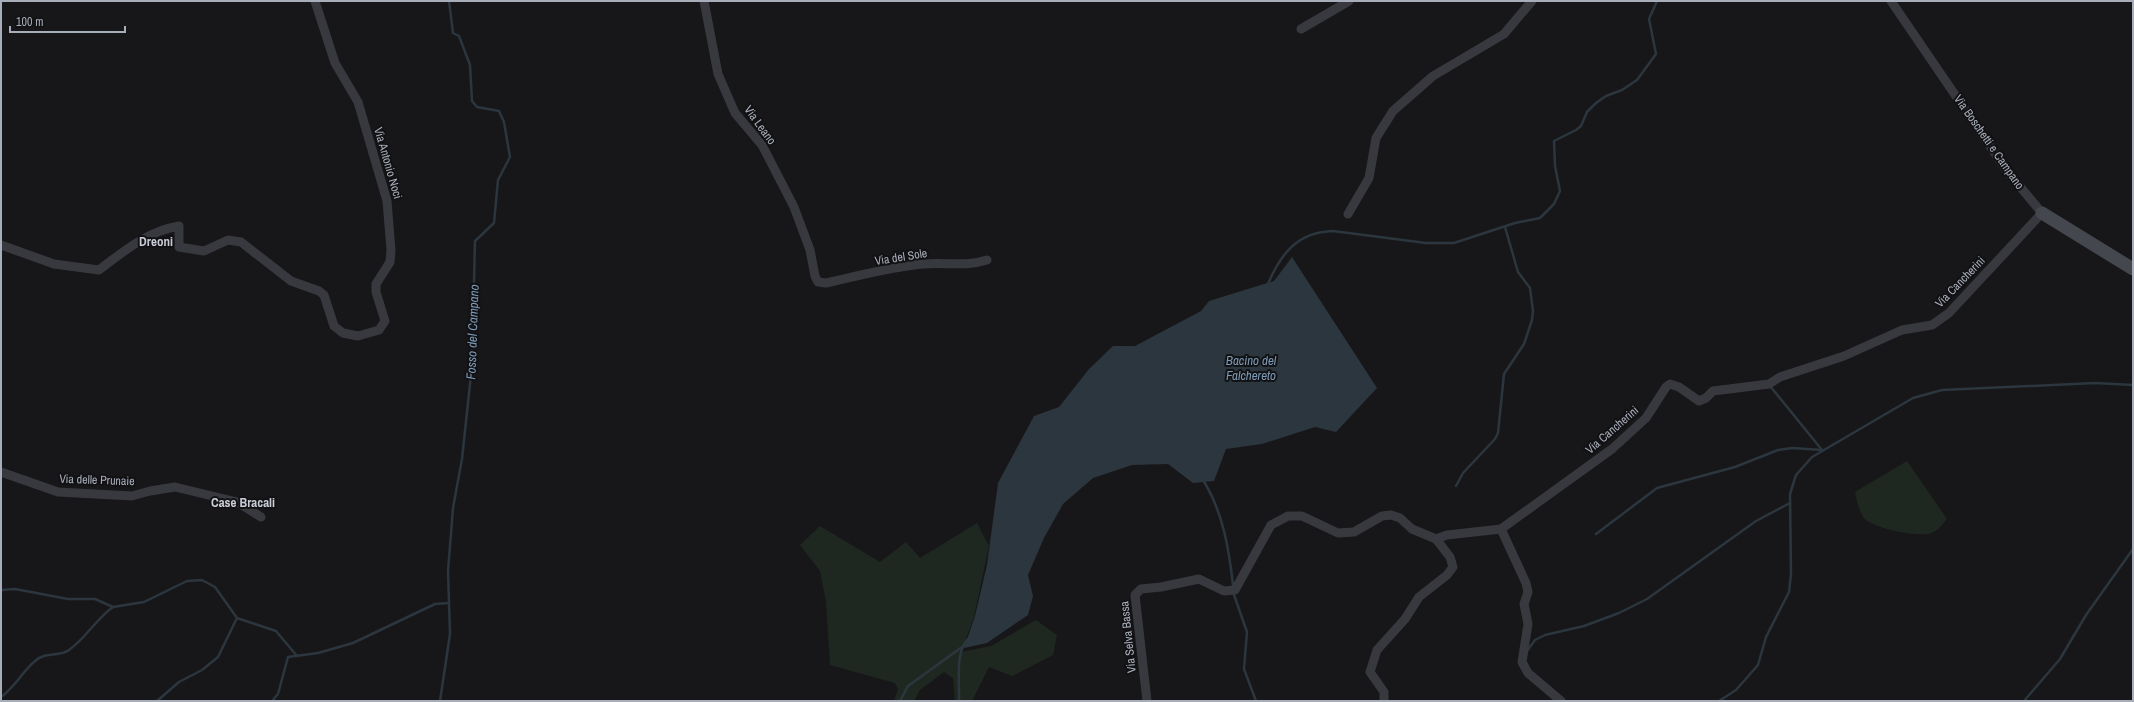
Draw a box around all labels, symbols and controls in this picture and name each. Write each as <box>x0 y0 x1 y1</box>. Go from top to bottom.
scale bar <box>10 8 125 34</box>
text: 100 m <box>16 14 43 30</box>
street label: Via Boschetti e Campano <box>1950 92 2028 192</box>
street label: Via Leano <box>740 102 780 148</box>
street label: Via Antonio Noci <box>370 125 406 201</box>
district label: Dreoni <box>139 233 173 250</box>
street label: Via del Sole <box>874 245 928 269</box>
street label: Via Cancherini <box>1932 253 1988 311</box>
water label: Fosso del Campano <box>462 284 483 380</box>
water label: Bacino del Falchereto <box>1226 352 1277 384</box>
street label: Via Cancherini <box>1582 402 1642 458</box>
street label: Via delle Prunaie <box>59 471 135 489</box>
district label: Case Bracali <box>211 494 275 511</box>
street label: Via Selva Bassa <box>1116 600 1140 674</box>

